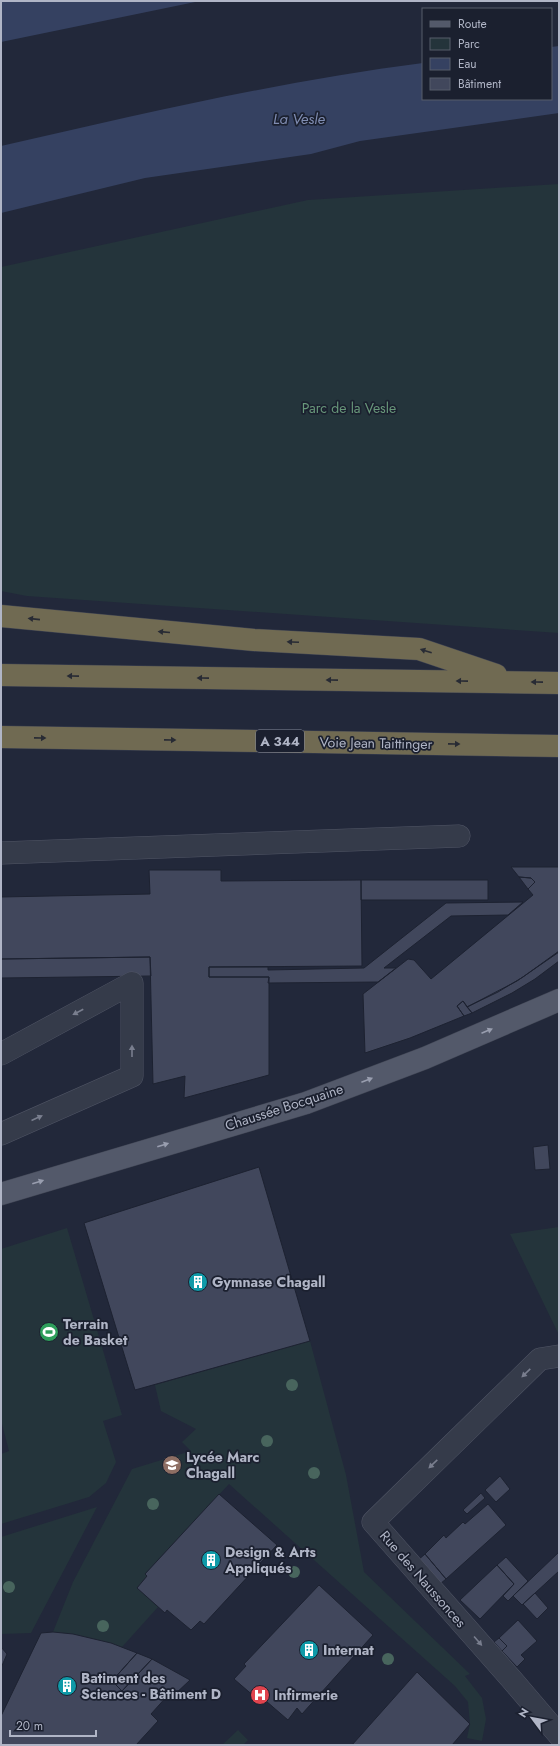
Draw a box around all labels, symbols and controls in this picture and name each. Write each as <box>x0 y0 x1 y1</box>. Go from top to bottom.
legend <box>422 8 552 100</box>
text: Route <box>458 15 487 33</box>
text: Parc <box>458 35 480 53</box>
text: Eau <box>458 55 477 73</box>
text: Bâtiment <box>458 75 501 93</box>
water label: La Vesle <box>273 108 325 130</box>
park label: Parc de la Vesle <box>302 398 396 418</box>
one-way arrow <box>28 616 40 623</box>
one-way arrow <box>158 628 170 635</box>
one-way arrow <box>287 639 299 646</box>
one-way arrow <box>419 648 431 654</box>
one-way arrow <box>66 673 79 679</box>
one-way arrow <box>196 675 209 681</box>
one-way arrow <box>326 676 338 683</box>
one-way arrow <box>455 678 468 684</box>
one-way arrow <box>530 679 543 685</box>
road number: A 344 <box>256 730 304 752</box>
street label: Voie Jean Taittinger <box>319 732 433 754</box>
one-way arrow <box>34 735 47 741</box>
one-way arrow <box>164 736 176 743</box>
one-way arrow <box>448 741 461 747</box>
one-way arrow <box>72 1009 83 1015</box>
one-way arrow <box>481 1028 493 1034</box>
one-way arrow <box>129 1044 135 1057</box>
one-way arrow <box>361 1076 373 1082</box>
street label: Chaussée Bocquaine <box>222 1078 346 1136</box>
one-way arrow <box>31 1115 43 1121</box>
one-way arrow <box>157 1142 169 1148</box>
one-way arrow <box>33 1179 45 1185</box>
building icon: Gymnase Chagall <box>187 1271 209 1293</box>
place label: Gymnase Chagall <box>212 1272 326 1292</box>
place label: Terrain de Basket <box>63 1314 128 1350</box>
sports icon: Terrain de Basket <box>38 1321 60 1343</box>
one-way arrow <box>521 1368 531 1378</box>
place label: Lycée Marc Chagall <box>186 1447 259 1483</box>
school or university icon: Lycée Marc Chagall <box>161 1454 183 1476</box>
one-way arrow <box>428 1459 438 1469</box>
street label: Rue des Naussonces <box>375 1526 471 1632</box>
place label: Design & Arts Appliqués <box>224 1542 317 1578</box>
building icon: Design & Arts Appliqués <box>200 1549 222 1571</box>
one-way arrow <box>474 1636 483 1646</box>
building icon: Internat <box>298 1639 320 1661</box>
place label: Internat <box>323 1640 374 1660</box>
place label: Batiment des Sciences - Bâtiment D <box>81 1668 221 1704</box>
building icon: Batiment des Sciences - Bâtiment D <box>56 1675 78 1697</box>
hospital icon: Infirmerie <box>249 1684 271 1706</box>
place label: Infirmerie <box>274 1685 338 1705</box>
north arrow <box>512 1698 552 1738</box>
text: N <box>514 1705 533 1721</box>
scale bar <box>10 1712 96 1738</box>
text: 20 m <box>16 1717 43 1735</box>

